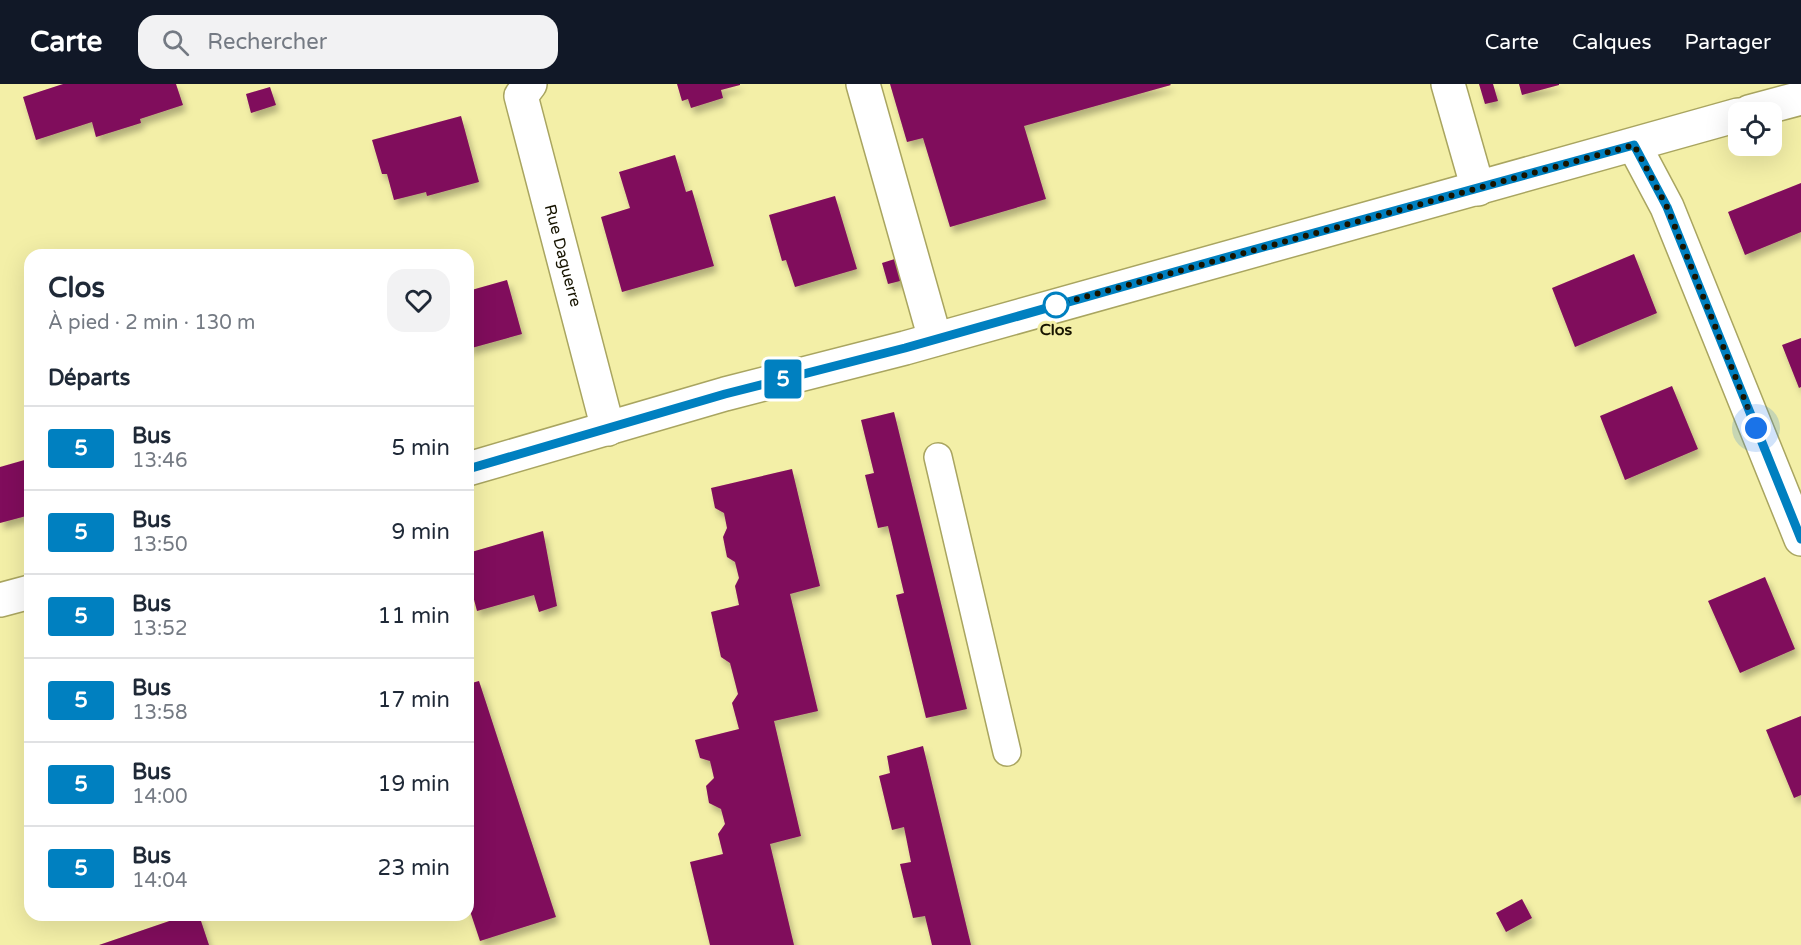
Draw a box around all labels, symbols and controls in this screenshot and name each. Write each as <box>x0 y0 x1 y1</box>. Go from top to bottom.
search box <box>138 15 558 69</box>
text: Carte <box>30 25 102 59</box>
icon: search <box>159 26 192 59</box>
text: Rechercher <box>207 29 327 55</box>
text: Carte <box>1485 30 1539 55</box>
text: Calques <box>1572 30 1652 55</box>
text: Partager <box>1685 30 1771 55</box>
map controls <box>1728 102 1782 156</box>
button: locate <box>1728 102 1782 156</box>
street label: Rue Daguerre <box>540 202 586 309</box>
button: heart <box>387 269 450 332</box>
text: Clos <box>48 271 105 305</box>
marker: Clos <box>1043 292 1069 318</box>
text: À pied · 2 min · 130 m <box>48 311 255 335</box>
place label: Clos <box>1040 320 1073 340</box>
line badge: 5 <box>764 360 802 398</box>
text: Départs <box>48 365 130 391</box>
text: 5 <box>776 367 790 392</box>
your location <box>1741 413 1771 443</box>
text: Bus <box>132 423 171 449</box>
text: 5 min <box>391 435 450 461</box>
text: 5 <box>74 436 88 461</box>
text: 13:46 <box>132 449 187 473</box>
text: Bus <box>132 507 171 533</box>
text: 9 min <box>391 519 450 545</box>
text: 5 <box>74 520 88 545</box>
text: 13:50 <box>132 533 187 557</box>
text: Bus <box>132 591 171 617</box>
text: 11 min <box>378 603 450 629</box>
text: 5 <box>74 604 88 629</box>
text: 13:52 <box>132 617 187 641</box>
text: Bus <box>132 675 171 701</box>
text: 17 min <box>378 687 450 713</box>
text: 5 <box>74 688 88 713</box>
text: 13:58 <box>132 701 187 725</box>
text: Bus <box>132 759 171 785</box>
text: 19 min <box>378 771 450 797</box>
text: 5 <box>74 772 88 797</box>
text: 14:00 <box>132 785 187 809</box>
text: Bus <box>132 843 171 869</box>
text: 23 min <box>378 855 450 881</box>
text: 5 <box>74 856 88 881</box>
text: 14:04 <box>132 869 187 893</box>

